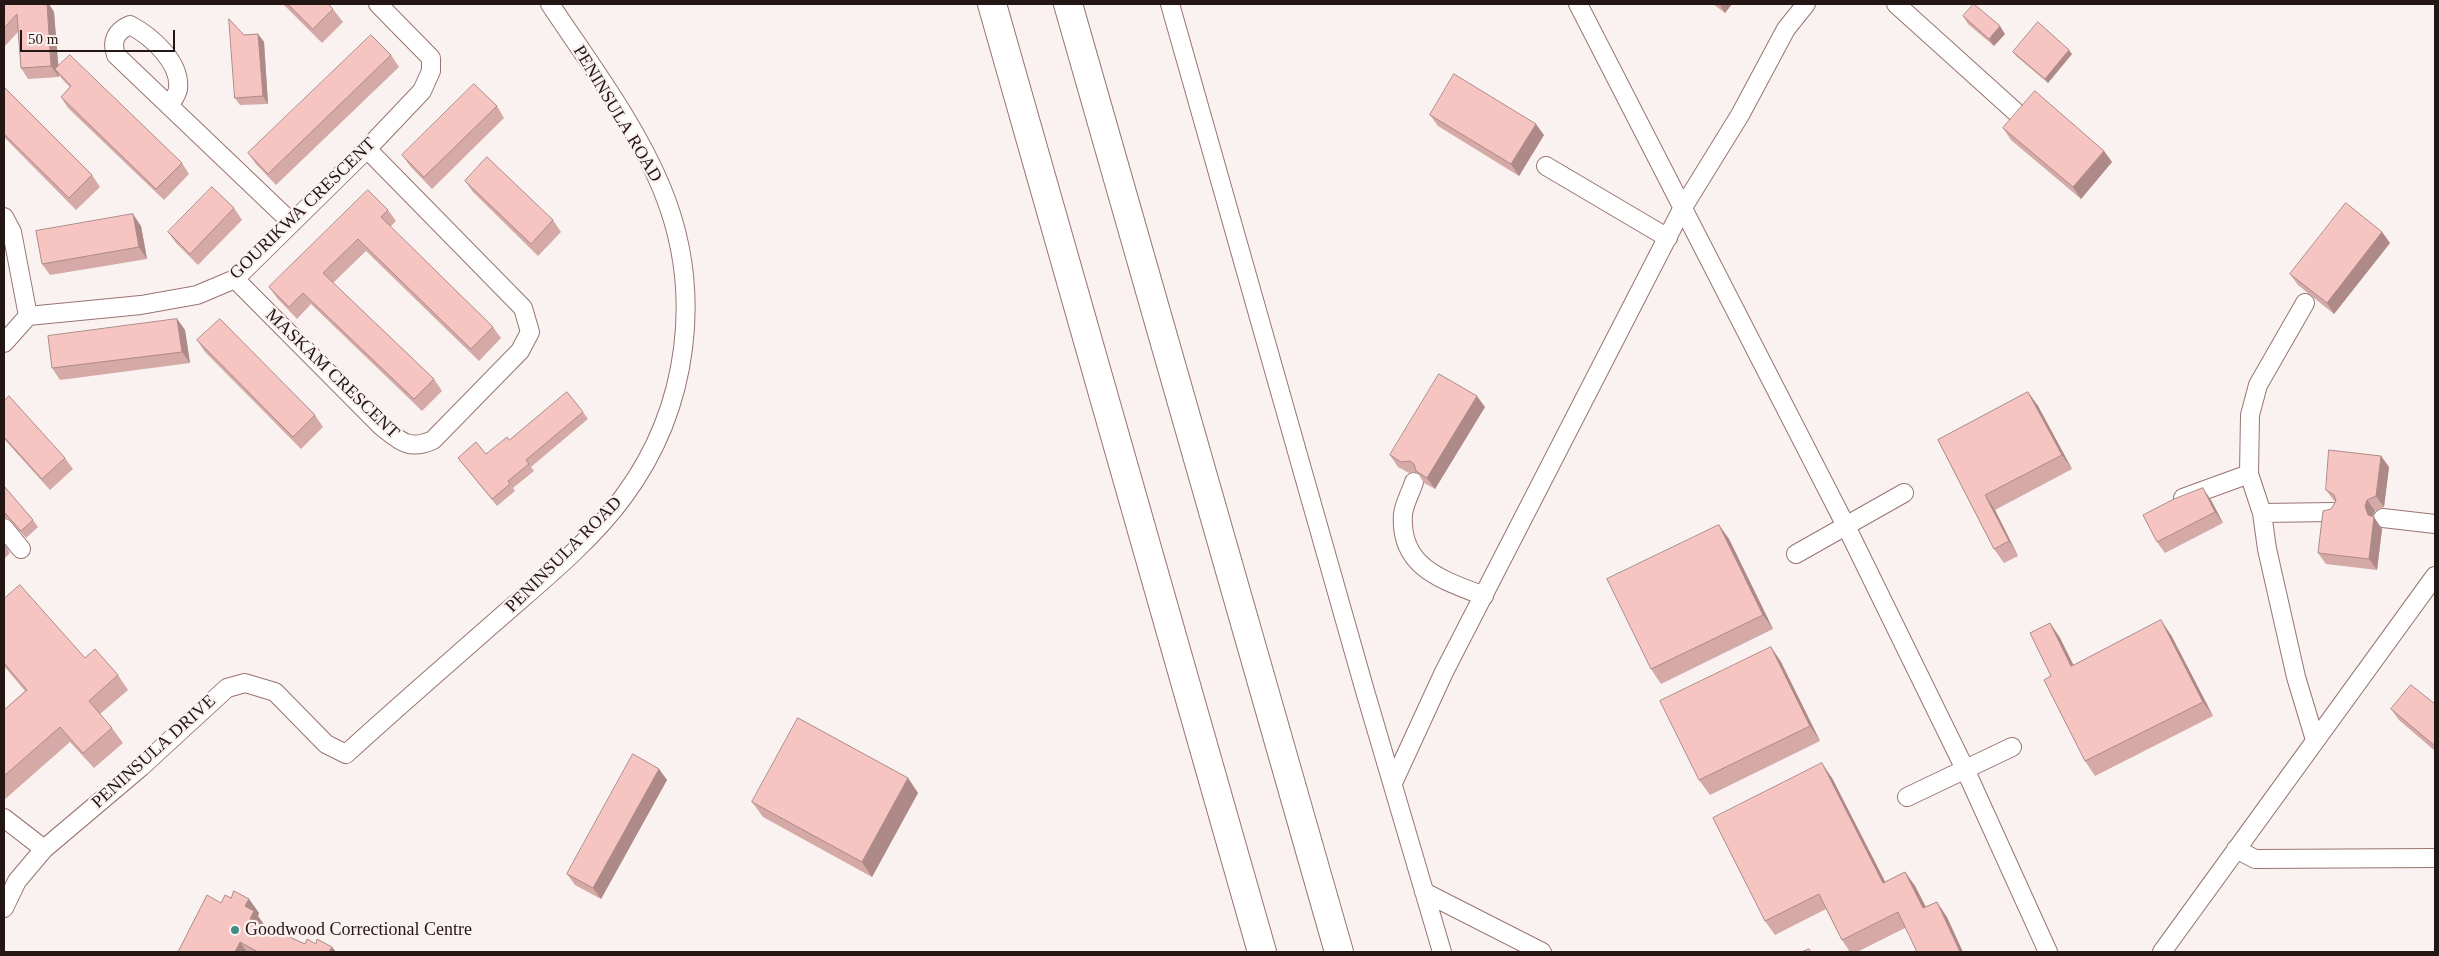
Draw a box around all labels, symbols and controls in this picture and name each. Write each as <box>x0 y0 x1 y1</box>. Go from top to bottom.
scale bar <box>22 20 178 52</box>
text: 50 m <box>28 31 58 47</box>
street label: PENINSULA ROAD <box>568 42 666 186</box>
street label: GOURIKWA CRESCENT <box>226 134 380 284</box>
street label: MASKAM CRESCENT <box>261 305 403 443</box>
street label: PENINSULA ROAD <box>501 492 627 618</box>
street label: PENINSULA DRIVE <box>88 691 220 813</box>
place label: Goodwood Correctional Centre <box>245 919 472 941</box>
marker: Goodwood Correctional Centre <box>229 924 241 936</box>

